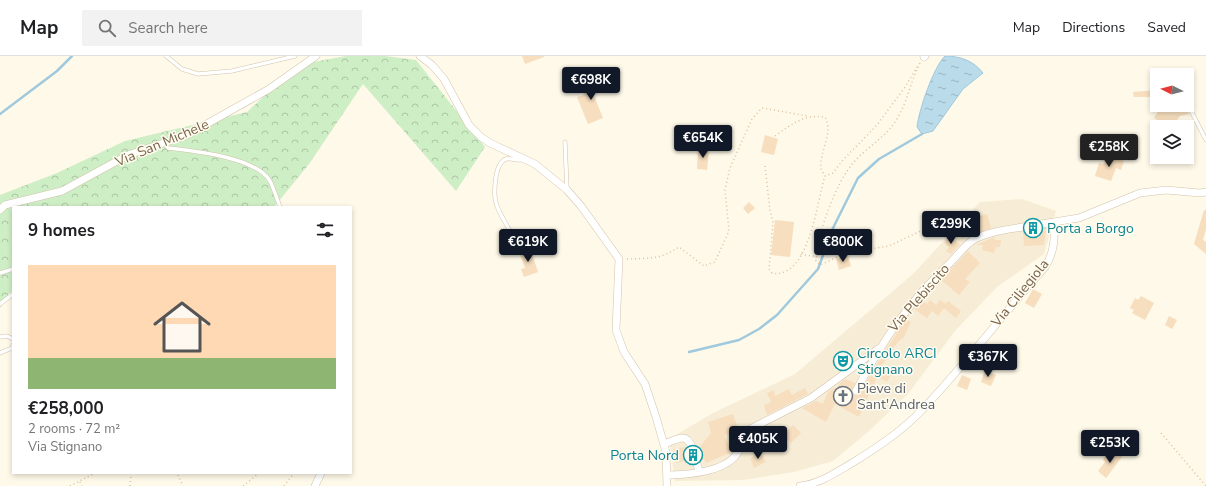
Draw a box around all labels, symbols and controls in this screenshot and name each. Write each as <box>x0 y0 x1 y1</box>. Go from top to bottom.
search box <box>82 10 362 46</box>
text: Map <box>20 15 58 41</box>
icon: search <box>96 17 118 39</box>
text: Search here <box>128 18 208 38</box>
text: Map <box>1013 18 1040 37</box>
text: Directions <box>1062 18 1125 37</box>
text: Saved <box>1147 18 1186 37</box>
pin: €698K <box>563 67 619 101</box>
north arrow <box>1150 68 1194 112</box>
map controls <box>1150 68 1194 164</box>
text: €698K <box>571 71 611 89</box>
street label: Via San Michele <box>111 115 212 172</box>
button: layers <box>1150 120 1194 164</box>
pin: €654K <box>675 125 731 159</box>
text: €654K <box>683 129 723 147</box>
pin: €258K <box>1081 134 1137 168</box>
text: €258K <box>1089 138 1129 156</box>
pin: €299K <box>923 211 979 245</box>
text: €299K <box>931 215 971 233</box>
building icon: Porta a Borgo <box>1022 217 1044 239</box>
text: 9 homes <box>28 219 95 242</box>
icon: filters <box>314 219 336 241</box>
place label: Porta a Borgo <box>1047 219 1134 238</box>
pin: €619K <box>500 229 556 263</box>
pin: €800K <box>815 229 871 263</box>
text: €619K <box>508 233 548 251</box>
text: €800K <box>823 233 863 251</box>
street label: Via Ciliegiola <box>986 255 1053 332</box>
street label: Via Plebiscito <box>883 260 954 337</box>
icon: home <box>146 291 218 363</box>
place label: Circolo ARCI Stignano <box>857 344 937 379</box>
pin: €367K <box>960 344 1016 378</box>
text: €367K <box>968 348 1008 366</box>
theatre icon: Circolo ARCI Stignano <box>832 350 854 372</box>
place label: Pieve di Sant'Andrea <box>857 379 935 414</box>
church icon: Pieve di Sant'Andrea <box>832 385 854 407</box>
text: €258,000 <box>28 397 104 420</box>
text: 2 rooms · 72 m² <box>28 420 120 438</box>
pin: €405K <box>730 426 786 460</box>
text: €405K <box>738 430 778 448</box>
pin: €253K <box>1082 430 1138 464</box>
text: €253K <box>1090 434 1130 452</box>
text: Via Stignano <box>28 438 102 456</box>
building icon: Porta Nord <box>682 444 704 466</box>
place label: Porta Nord <box>610 446 679 465</box>

